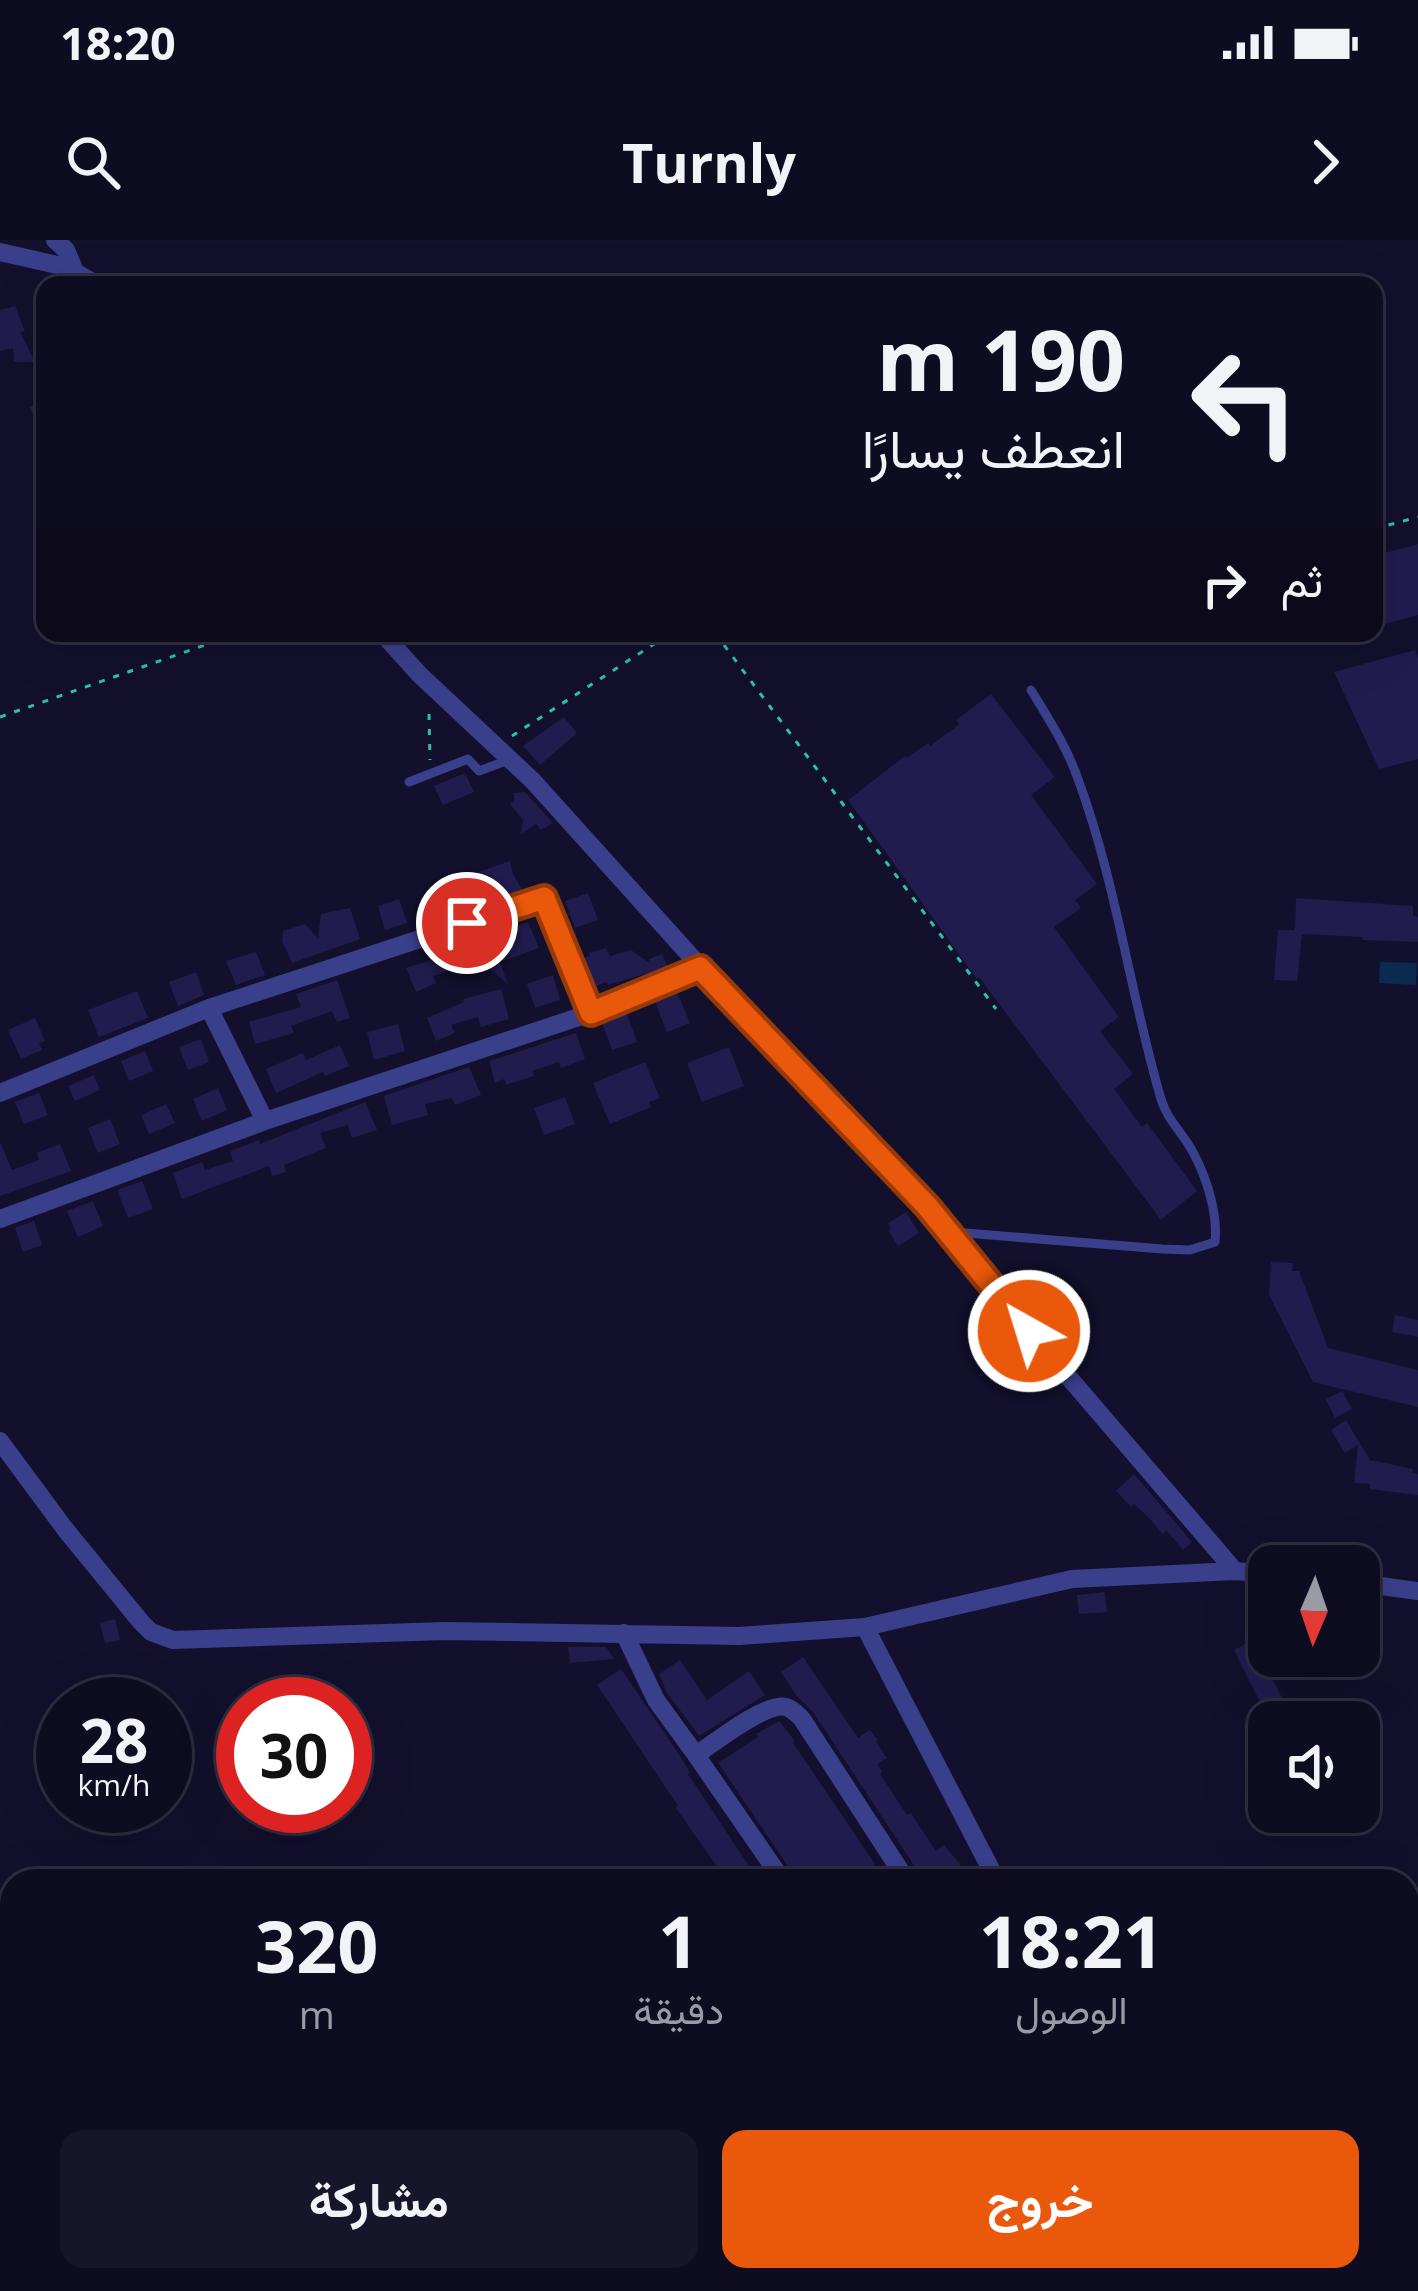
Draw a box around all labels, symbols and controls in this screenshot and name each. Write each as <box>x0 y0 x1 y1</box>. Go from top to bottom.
text: 18:20 <box>60 12 176 73</box>
text: Turnly <box>622 125 796 199</box>
icon: search <box>60 129 126 195</box>
icon: forward <box>1292 129 1358 195</box>
text: 190 m <box>877 301 1125 416</box>
icon: left <box>1167 324 1323 480</box>
text: انعطف يسارًا <box>862 410 1125 484</box>
text: ثم <box>1281 549 1323 610</box>
icon: right <box>1191 552 1257 618</box>
pin <box>416 872 518 974</box>
icon: arrive <box>434 890 500 956</box>
position arrow <box>966 1268 1092 1394</box>
north arrow <box>1248 1545 1380 1677</box>
map controls <box>1248 1545 1380 1833</box>
speed limit sign: 30 <box>216 1677 372 1833</box>
text: 28 <box>80 1699 148 1781</box>
button: sound <box>1248 1701 1380 1833</box>
text: km/h <box>78 1764 150 1805</box>
text: 1 <box>658 1891 699 1989</box>
text: 18:21 <box>979 1891 1164 1989</box>
text: 320 <box>255 1896 379 1994</box>
text: دقيقة <box>634 1982 724 2035</box>
text: الوصول <box>1015 1982 1128 2035</box>
text: m <box>299 1987 335 2040</box>
button: مشاركة <box>60 2130 698 2268</box>
button: خروج <box>722 2130 1359 2268</box>

